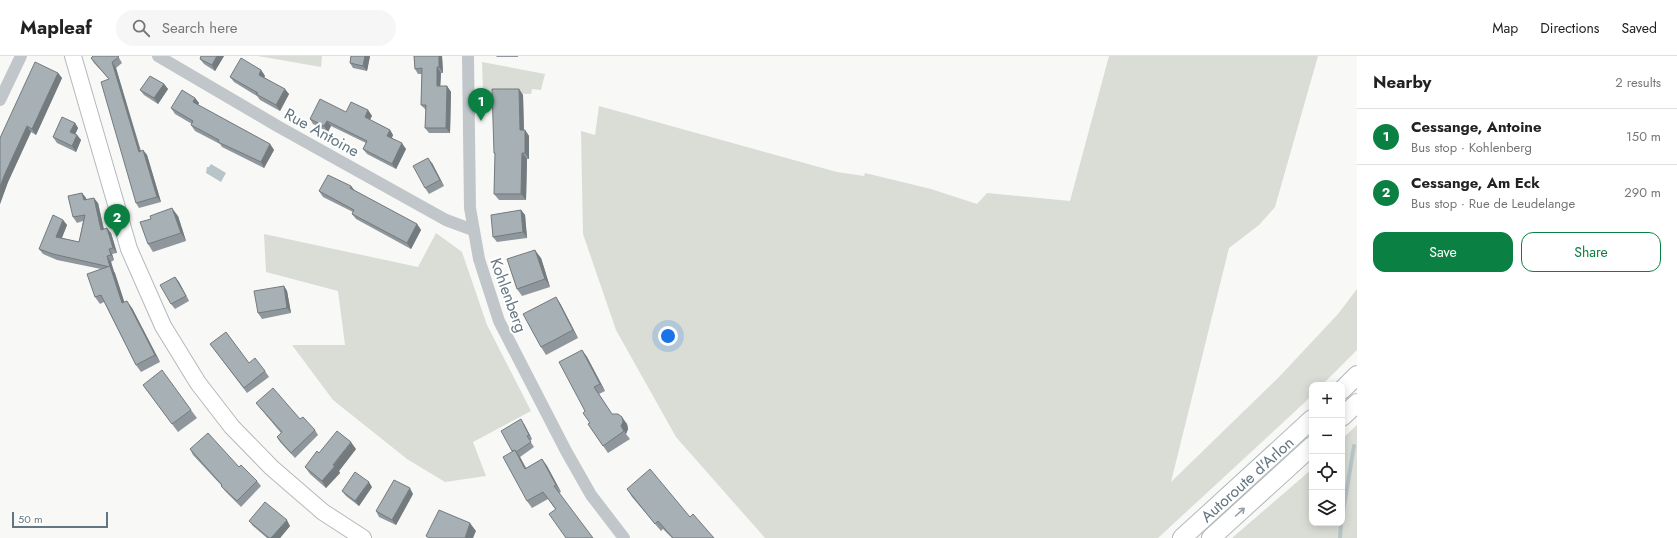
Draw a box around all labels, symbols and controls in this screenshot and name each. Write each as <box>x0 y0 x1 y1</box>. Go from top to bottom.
search box <box>116 10 396 46</box>
text: Mapleaf <box>20 14 92 41</box>
icon: search <box>130 17 152 39</box>
text: Search here <box>162 17 238 39</box>
text: Map <box>1492 18 1518 38</box>
text: Directions <box>1540 18 1600 38</box>
text: Saved <box>1622 18 1657 38</box>
text: Nearby <box>1373 70 1431 94</box>
text: 2 results <box>1615 73 1661 92</box>
pin: 1 <box>468 88 494 121</box>
street label: Rue Antoine <box>280 102 364 163</box>
text: Cessange, Antoine <box>1411 116 1542 138</box>
text: 1 <box>1383 127 1389 146</box>
text: 150 m <box>1626 127 1661 146</box>
text: Bus stop · Kohlenberg <box>1411 138 1532 157</box>
text: Cessange, Am Eck <box>1411 172 1540 194</box>
text: 2 <box>1382 183 1390 202</box>
text: 290 m <box>1624 183 1661 202</box>
text: Bus stop · Rue de Leudelange <box>1411 194 1575 213</box>
pin: 2 <box>104 204 130 237</box>
button: Save <box>1373 232 1513 272</box>
button: Share <box>1521 232 1661 272</box>
street label: Kohlenberg <box>484 255 533 336</box>
your location <box>658 326 678 346</box>
map controls <box>1309 382 1345 526</box>
button: + <box>1309 382 1345 418</box>
button: − <box>1309 418 1345 454</box>
street label: Autoroute d'Arlon <box>1196 431 1299 528</box>
button: locate <box>1309 454 1345 490</box>
button: layers <box>1309 490 1345 526</box>
one-way arrow <box>1234 508 1244 517</box>
scale bar <box>12 510 108 529</box>
text: 50 m <box>18 511 43 527</box>

